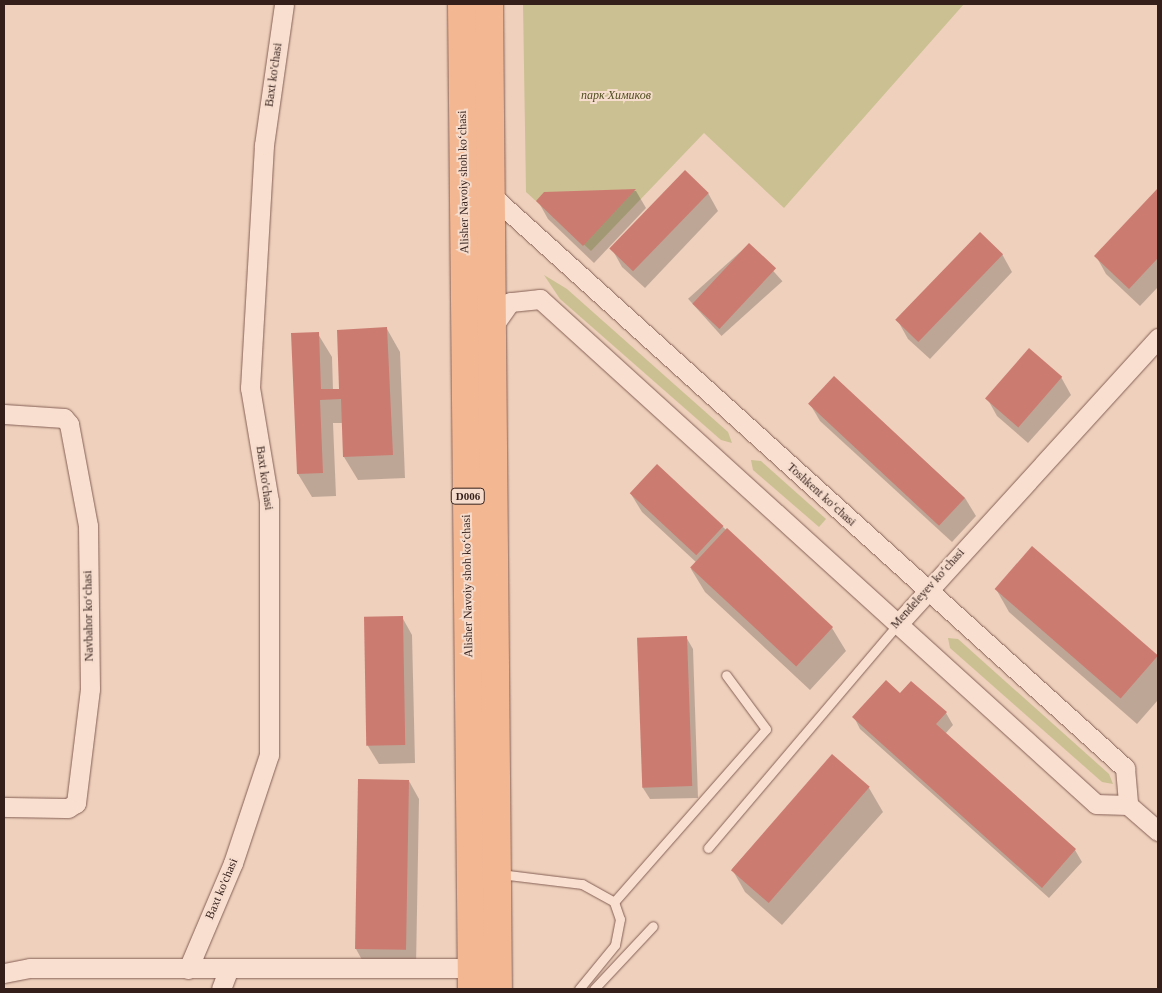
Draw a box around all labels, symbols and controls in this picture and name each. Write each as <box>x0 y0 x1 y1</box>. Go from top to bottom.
street label: Baxt ko'chasi <box>262 42 286 108</box>
park label: парк Химиков <box>581 89 651 103</box>
street label: Alisher Navoiy shoh koʻchasi <box>456 110 472 254</box>
street label: Baxt ko'chasi <box>252 445 276 511</box>
street label: Toshkent ko‘chasi <box>784 460 858 530</box>
road number: D006 <box>450 488 486 504</box>
street label: Alisher Navoiy shoh koʻchasi <box>460 514 476 658</box>
street label: Mendeleyev ko‘chasi <box>888 546 968 632</box>
street label: Navbahor ko‘chasi <box>81 570 97 662</box>
street label: Baxt ko'chasi <box>203 857 241 921</box>

